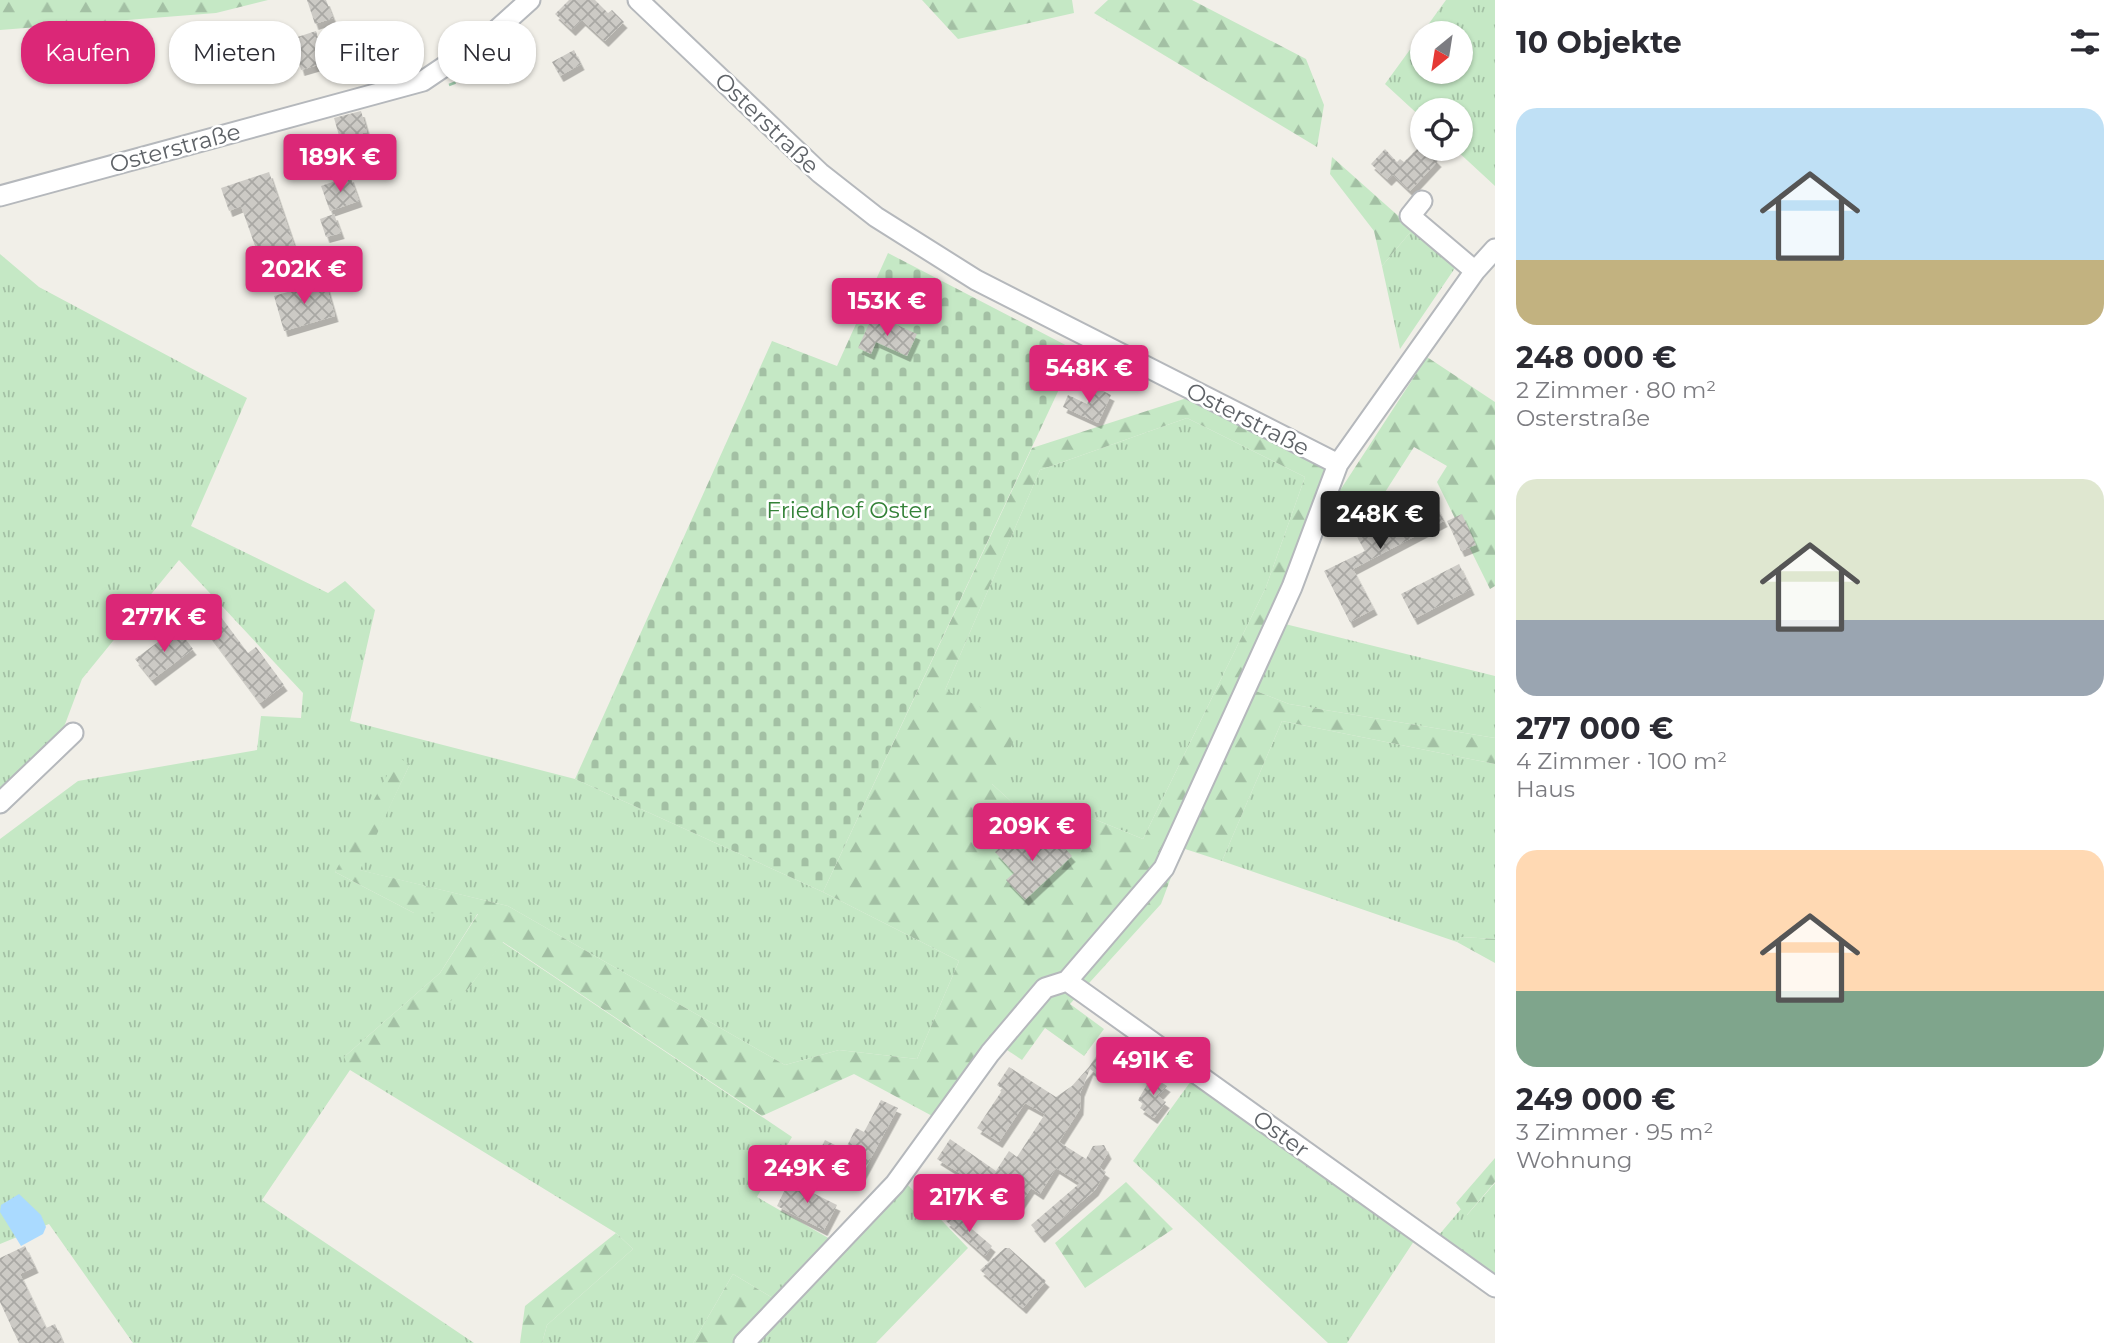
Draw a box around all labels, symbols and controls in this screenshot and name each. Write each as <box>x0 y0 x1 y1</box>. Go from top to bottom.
chip: Kaufen <box>21 21 155 84</box>
chip: Mieten <box>169 21 301 84</box>
chip: Filter <box>315 21 424 84</box>
chip: Neu <box>438 21 536 84</box>
north arrow <box>1410 21 1474 84</box>
map controls <box>1410 21 1473 161</box>
icon: filters <box>2066 23 2104 61</box>
text: 10 Objekte <box>1516 24 1682 61</box>
street label: Osterstraße <box>709 66 825 180</box>
button: locate <box>1410 98 1473 161</box>
street label: Osterstraße <box>107 117 243 179</box>
pin: 189K € <box>283 134 397 194</box>
text: 189K € <box>299 143 381 171</box>
icon: home <box>1747 153 1873 279</box>
pin: 202K € <box>247 246 361 306</box>
text: 202K € <box>262 255 346 283</box>
pin: 153K € <box>830 278 944 338</box>
text: 153K € <box>848 287 926 315</box>
text: 248 000 € <box>1516 339 1677 376</box>
pin: 548K € <box>1032 346 1146 405</box>
text: 548K € <box>1045 354 1133 382</box>
street label: Osterstraße <box>1182 376 1314 462</box>
text: 2 Zimmer · 80 m² <box>1516 376 1716 404</box>
text: Osterstraße <box>1516 404 1650 432</box>
pin: 248K € <box>1323 491 1437 551</box>
park label: Friedhof Oster <box>766 496 932 524</box>
text: 248K € <box>1337 500 1423 528</box>
icon: home <box>1747 524 1873 650</box>
pin: 277K € <box>107 594 221 654</box>
text: 277K € <box>122 603 206 631</box>
text: 277 000 € <box>1516 710 1673 747</box>
text: 4 Zimmer · 100 m² <box>1516 747 1727 775</box>
text: Haus <box>1516 775 1575 803</box>
pin: 209K € <box>975 804 1089 863</box>
text: 209K € <box>989 812 1075 840</box>
icon: home <box>1747 895 1873 1021</box>
pin: 491K € <box>1096 1038 1210 1097</box>
text: 491K € <box>1112 1046 1194 1074</box>
text: 249 000 € <box>1516 1081 1675 1118</box>
street label: Oster <box>1247 1104 1315 1164</box>
text: 3 Zimmer · 95 m² <box>1516 1118 1713 1146</box>
pin: 249K € <box>750 1146 864 1205</box>
text: Wohnung <box>1516 1146 1633 1174</box>
text: 249K € <box>764 1154 850 1182</box>
pin: 217K € <box>912 1174 1026 1234</box>
text: 217K € <box>929 1183 1009 1211</box>

